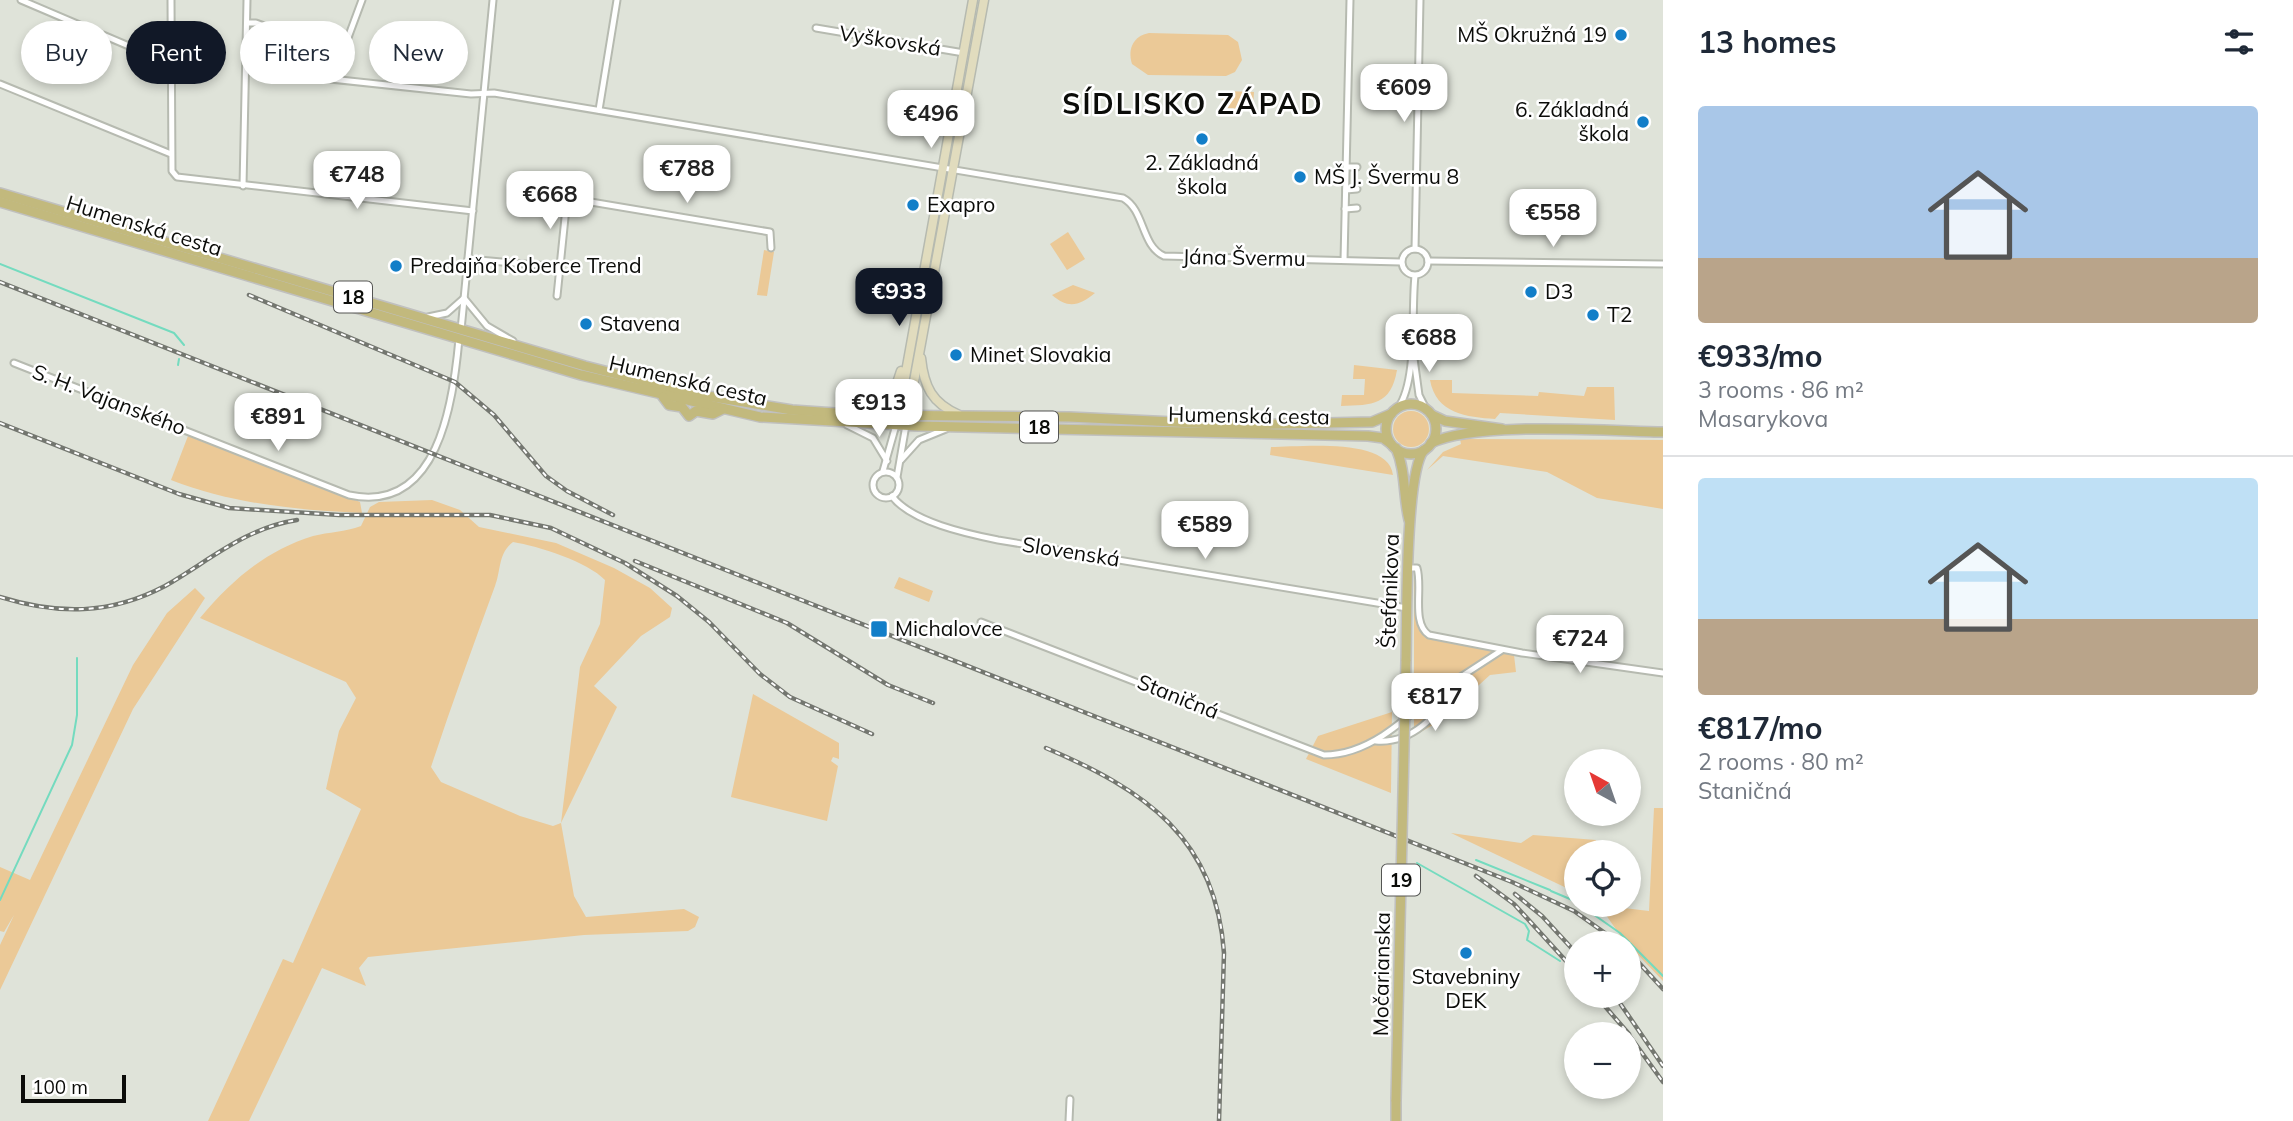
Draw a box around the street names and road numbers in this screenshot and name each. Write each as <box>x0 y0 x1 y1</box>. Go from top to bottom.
street label: Vyškovská <box>837 19 943 61</box>
street label: Humenská cesta <box>63 189 225 261</box>
street label: Jána Švermu <box>1182 243 1306 271</box>
road number: 18 <box>334 282 372 312</box>
street label: Humenská cesta <box>607 349 770 411</box>
street label: S. H. Vajanského <box>29 358 190 440</box>
street label: Humenská cesta <box>1168 401 1330 429</box>
road number: 18 <box>1020 412 1058 442</box>
street label: Slovenská <box>1020 530 1122 572</box>
street label: Štefánikova <box>1374 533 1404 649</box>
street label: Staničná <box>1134 668 1223 724</box>
road number: 19 <box>1382 864 1420 895</box>
street label: Močarianska <box>1367 912 1395 1036</box>

